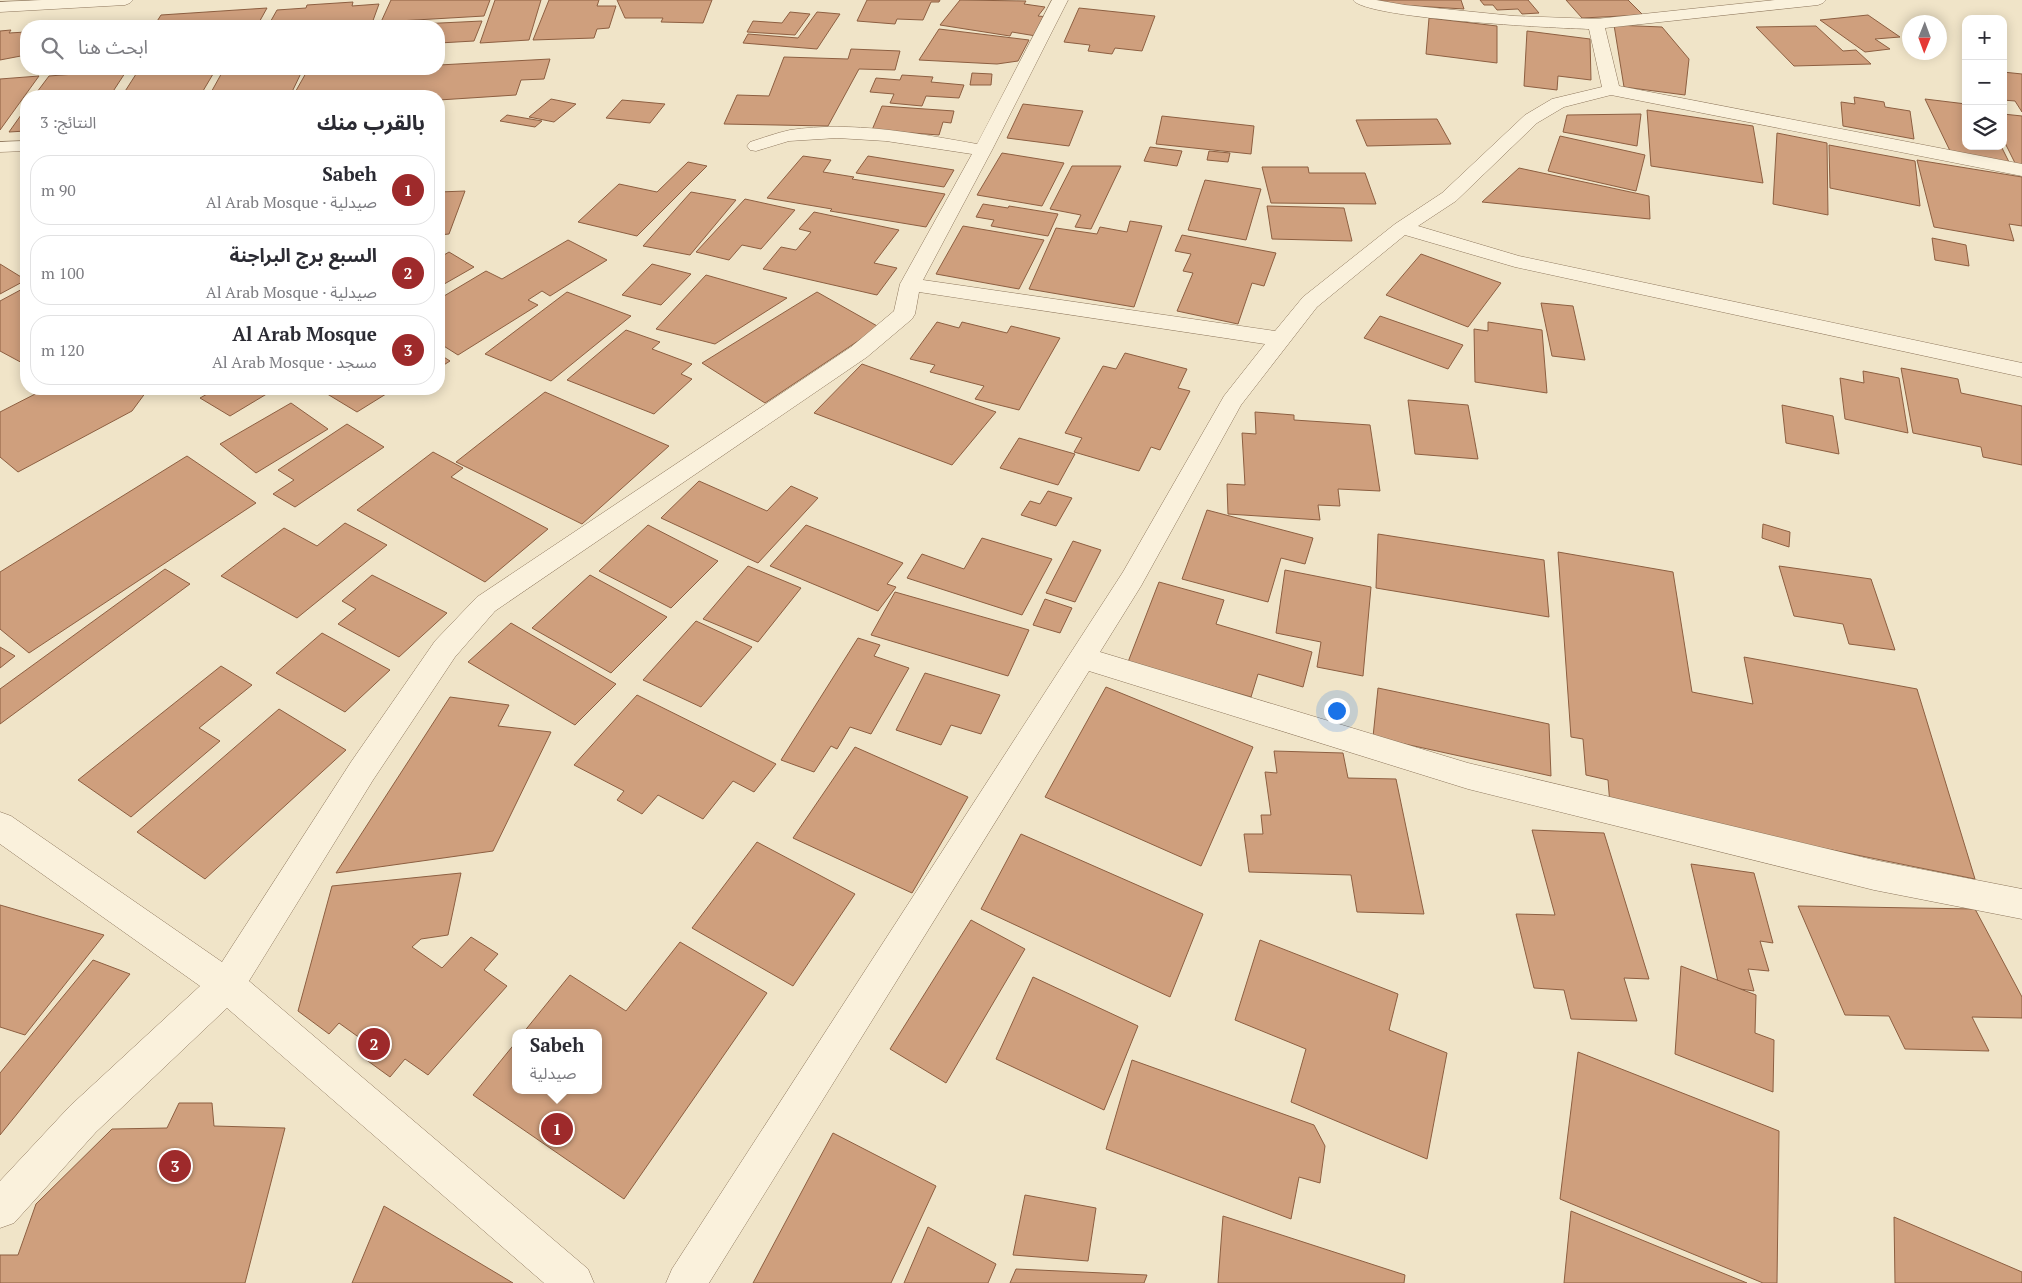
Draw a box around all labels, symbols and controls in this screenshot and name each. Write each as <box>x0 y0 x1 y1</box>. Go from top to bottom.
north arrow <box>1902 15 1947 60</box>
map controls <box>1962 15 2007 150</box>
button: + <box>1962 15 2007 60</box>
search box <box>20 20 445 75</box>
icon: search <box>38 34 66 62</box>
text: ابحث هنا <box>78 34 148 59</box>
button: − <box>1962 60 2007 105</box>
button: layers <box>1962 105 2007 150</box>
text: بالقرب منك <box>317 108 425 136</box>
text: النتائج: 3 <box>40 111 96 133</box>
text: Sabeh <box>322 161 377 186</box>
text: 90 m <box>41 179 76 201</box>
text: 1 <box>403 179 413 201</box>
text: صيدلية · Al Arab Mosque <box>206 191 377 213</box>
text: السبع برج البراجنة <box>230 242 377 267</box>
text: 100 m <box>41 262 84 284</box>
text: 2 <box>403 262 413 284</box>
text: صيدلية · Al Arab Mosque <box>206 281 377 303</box>
text: Al Arab Mosque <box>232 321 377 346</box>
text: 120 m <box>41 339 84 361</box>
text: 3 <box>403 339 413 361</box>
text: مسجد · Al Arab Mosque <box>212 351 377 373</box>
your location <box>1324 698 1350 724</box>
pin: 2 <box>358 1025 390 1063</box>
popup <box>512 1029 602 1094</box>
text: Sabeh <box>530 1032 584 1057</box>
text: صيدلية <box>530 1062 576 1084</box>
pin: 1 <box>541 1110 573 1148</box>
pin: 3 <box>159 1147 191 1185</box>

